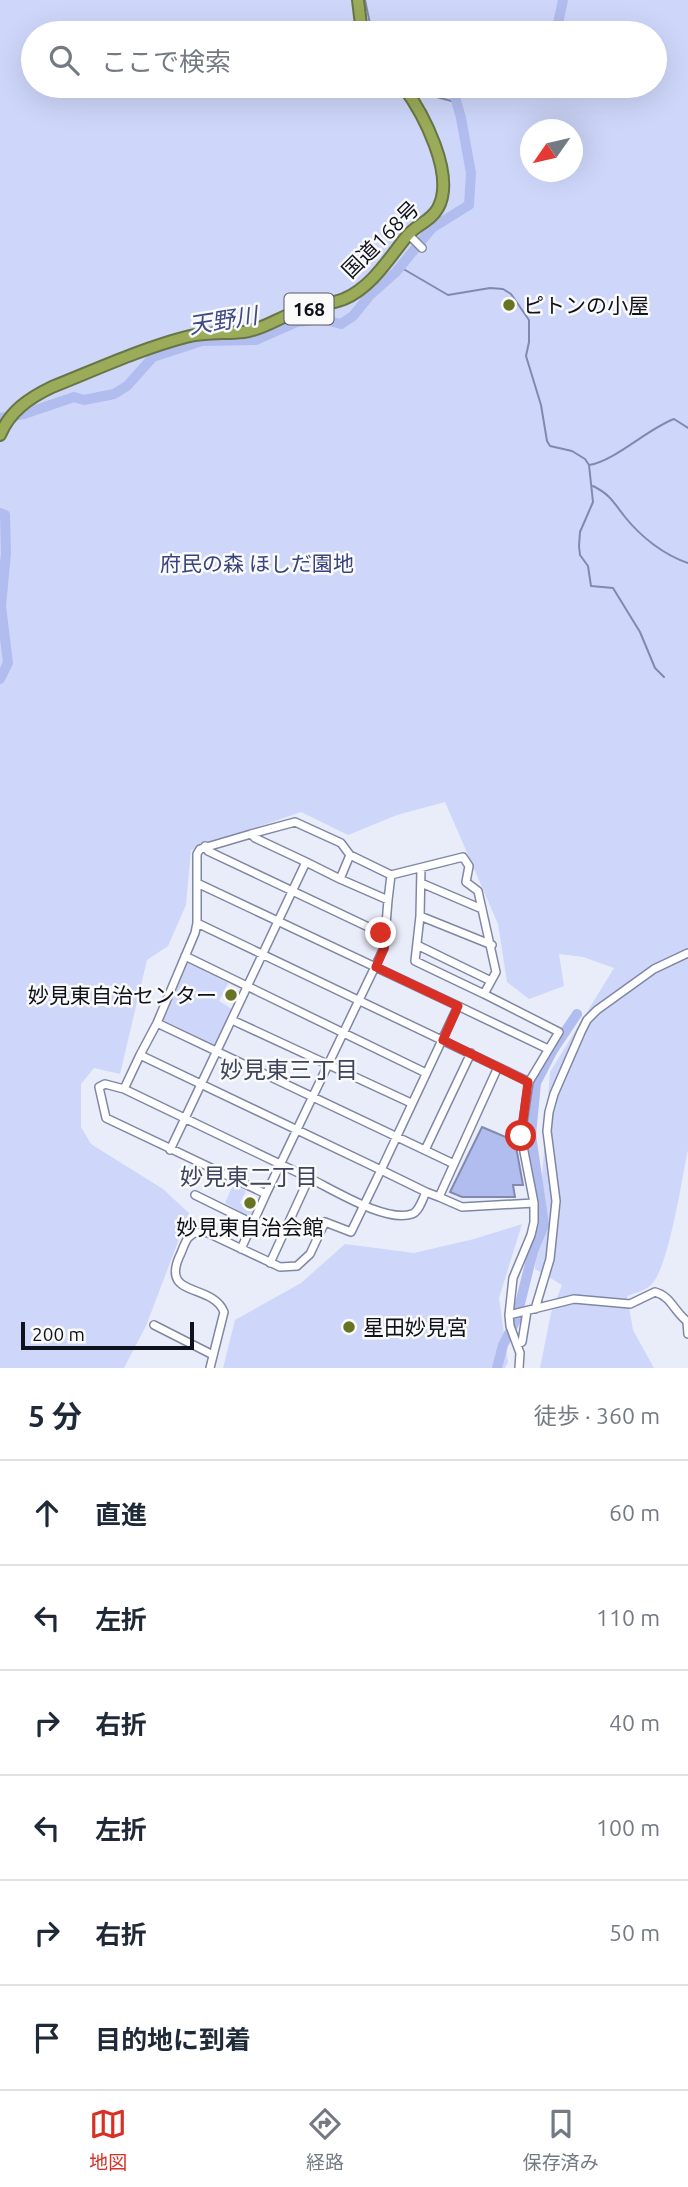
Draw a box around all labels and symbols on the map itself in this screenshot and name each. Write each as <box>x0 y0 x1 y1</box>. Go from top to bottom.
north arrow <box>520 119 583 182</box>
street label: 国道168号 <box>337 196 423 282</box>
place label: ピトンの小屋 <box>523 293 649 317</box>
road number: 168 <box>284 294 334 324</box>
marker: ピトンの小屋 <box>501 297 517 313</box>
water label: 天野川 <box>187 302 262 338</box>
park label: 府民の森 ほしだ園地 <box>160 551 354 575</box>
route end <box>365 917 396 948</box>
place label: 妙見東自治センター <box>28 983 217 1007</box>
marker: 妙見東自治センター <box>223 987 239 1003</box>
district label: 妙見東三丁目 <box>220 1057 358 1082</box>
route start <box>505 1120 536 1151</box>
district label: 妙見東二丁目 <box>180 1164 318 1189</box>
marker: 妙見東自治会館 <box>242 1195 258 1211</box>
place label: 妙見東自治会館 <box>177 1215 324 1239</box>
place label: 星田妙見宮 <box>363 1315 468 1339</box>
scale bar <box>21 1319 194 1351</box>
marker: 星田妙見宮 <box>341 1319 357 1335</box>

